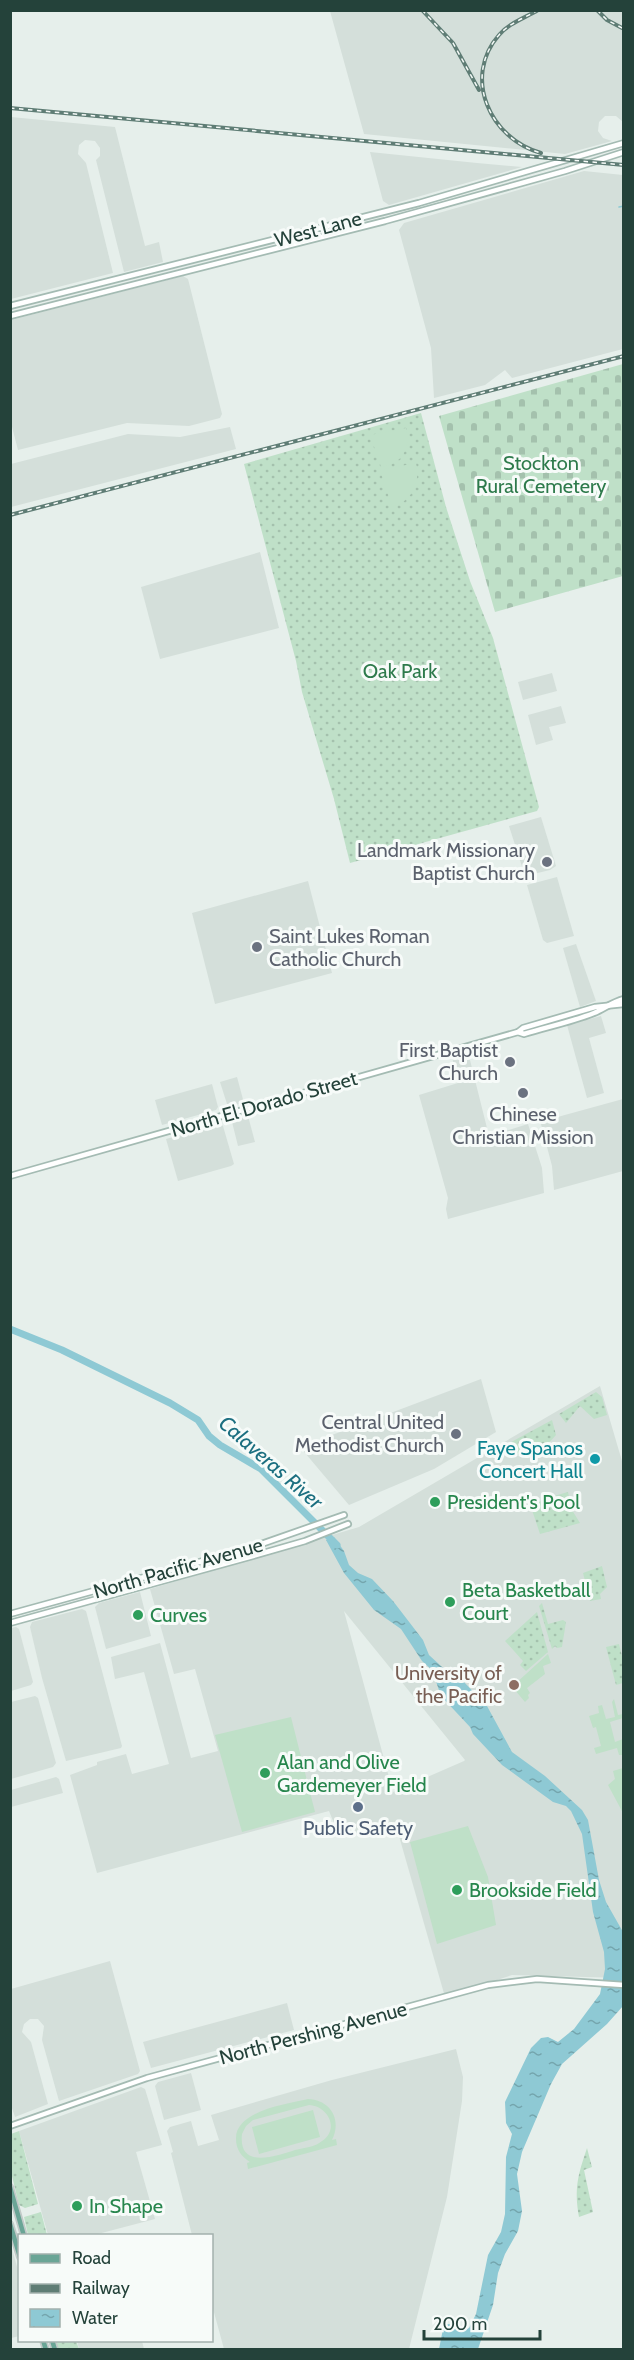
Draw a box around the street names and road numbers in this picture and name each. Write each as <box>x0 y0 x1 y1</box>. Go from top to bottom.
street label: West Lane <box>272 206 364 252</box>
street label: North El Dorado Street <box>168 1066 360 1142</box>
street label: North Pacific Avenue <box>91 1532 265 1604</box>
street label: North Pershing Avenue <box>217 1996 409 2070</box>

